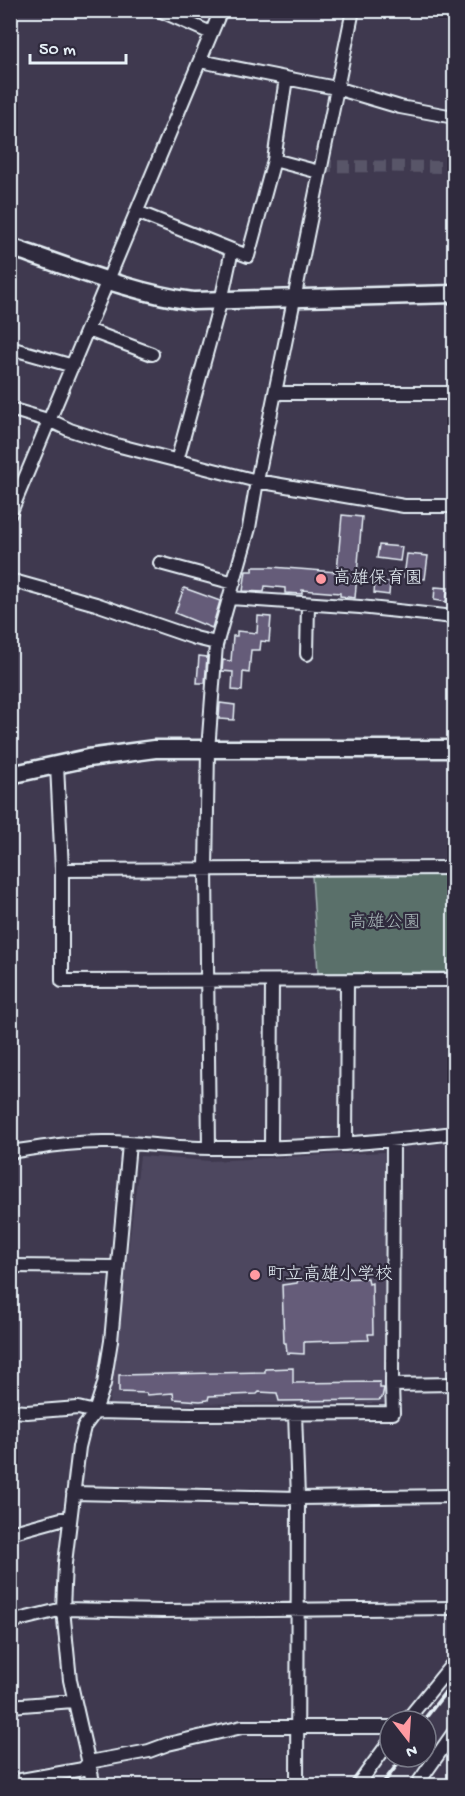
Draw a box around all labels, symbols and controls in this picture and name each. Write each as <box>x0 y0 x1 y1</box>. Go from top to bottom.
scale bar <box>30 27 126 65</box>
text: 50 m <box>39 40 76 61</box>
place label: 高雄保育園 <box>333 568 423 590</box>
marker: 高雄保育園 <box>314 572 328 586</box>
park label: 高雄公園 <box>349 912 421 934</box>
place label: 町立高雄小学校 <box>267 1264 393 1286</box>
marker: 町立高雄小学校 <box>248 1268 262 1282</box>
north arrow <box>378 1709 438 1769</box>
text: N <box>403 1739 419 1761</box>

